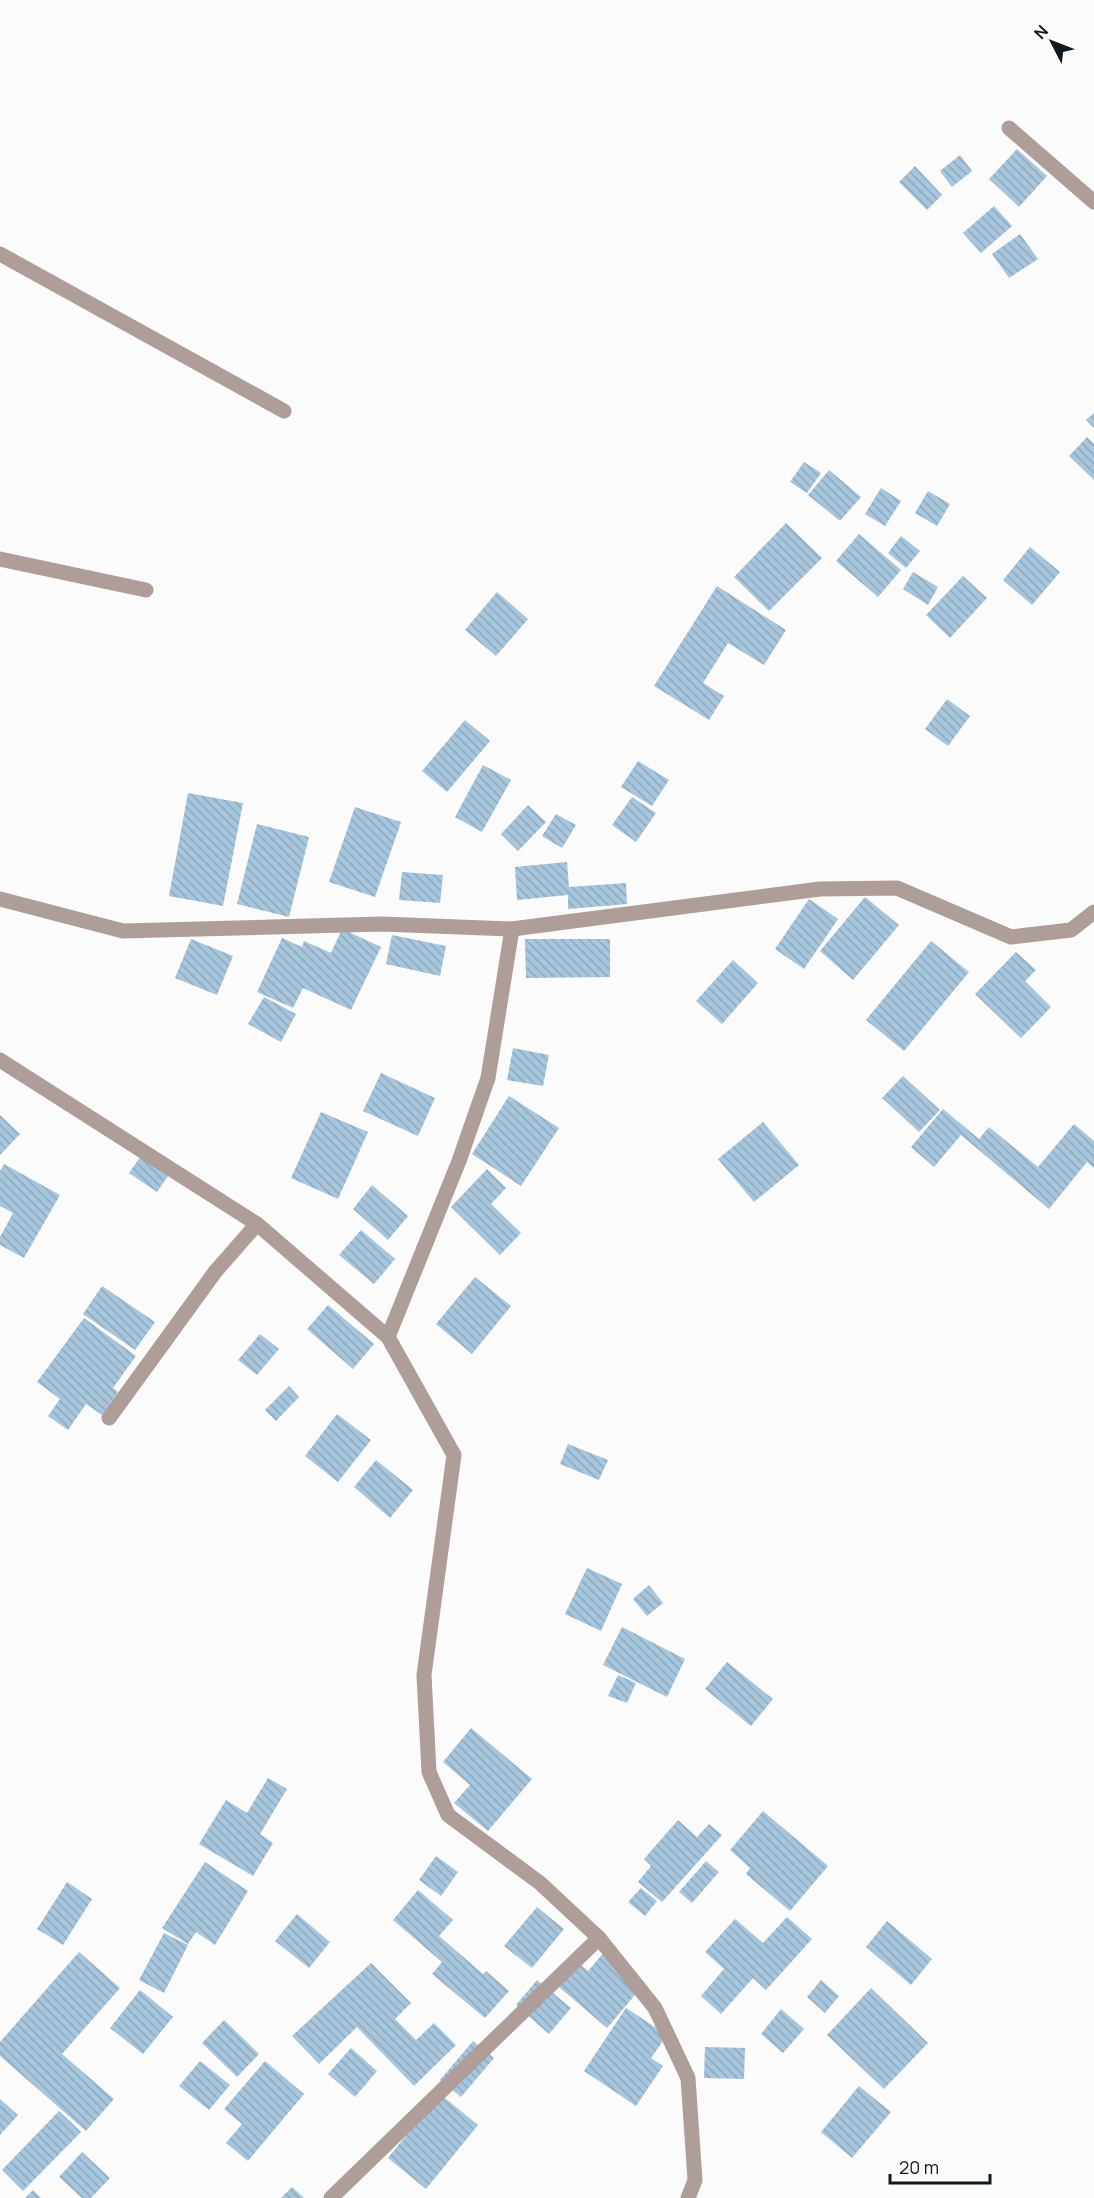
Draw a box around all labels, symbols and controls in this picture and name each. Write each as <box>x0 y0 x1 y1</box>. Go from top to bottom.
north arrow <box>1022 12 1082 72</box>
text: N <box>1029 20 1053 44</box>
scale bar <box>890 2147 990 2185</box>
text: 20 m <box>899 2155 939 2179</box>

